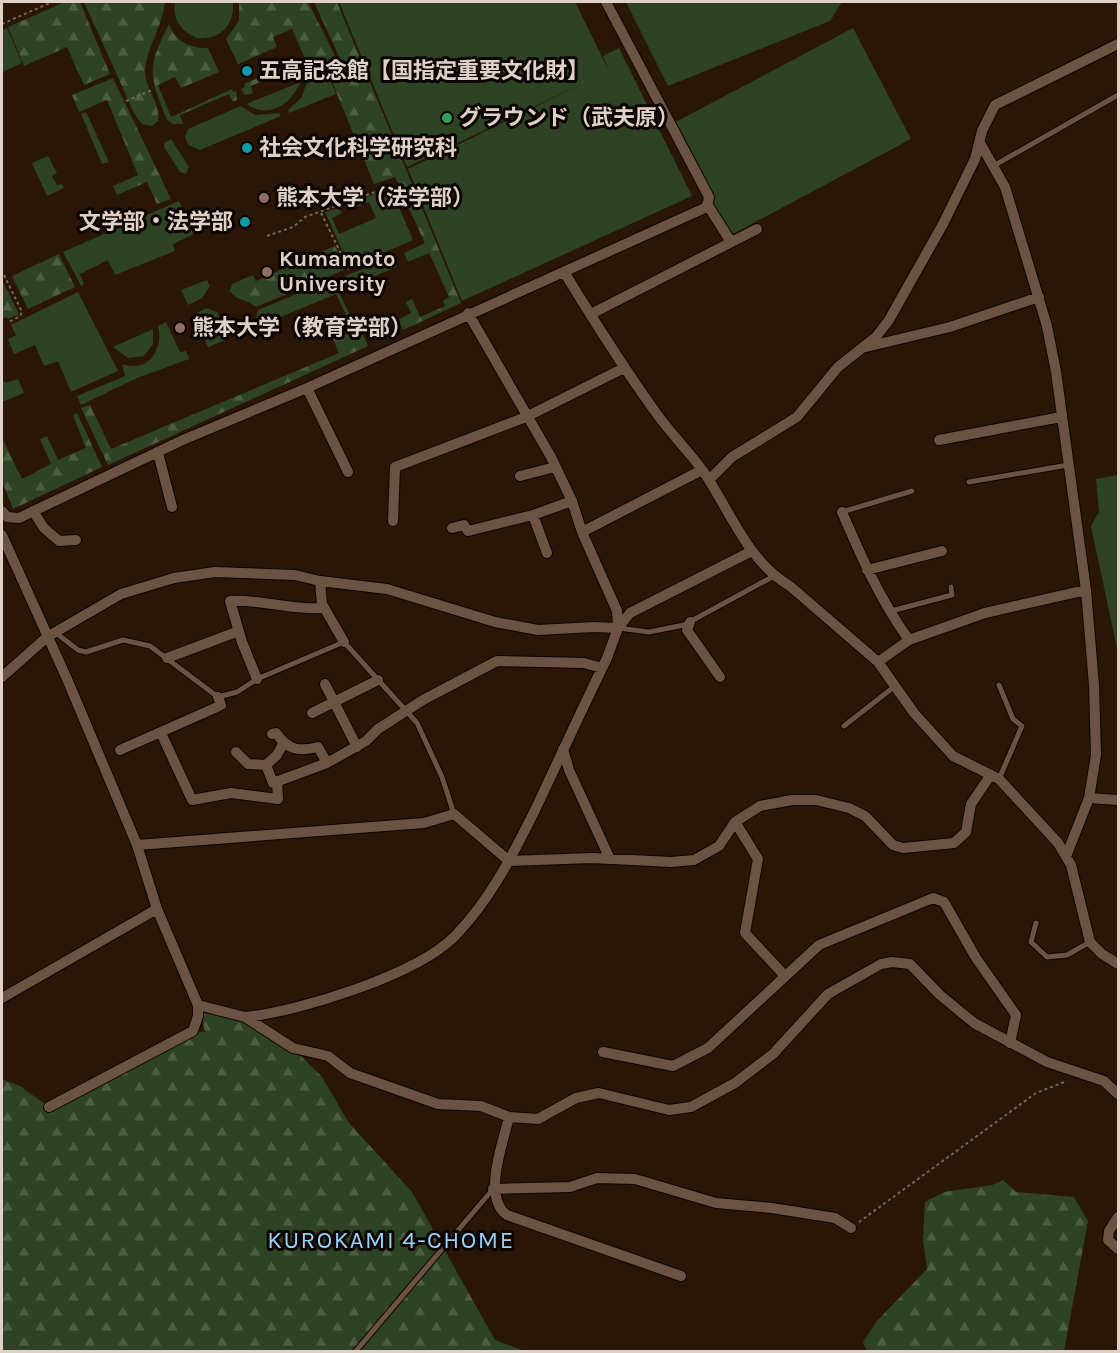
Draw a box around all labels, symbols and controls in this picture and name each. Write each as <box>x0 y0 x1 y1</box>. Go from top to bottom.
place label: 五高記念館【国指定重要文化財】 <box>259 58 589 84</box>
marker: 五高記念館【国指定重要文化財】 <box>240 64 254 78</box>
place label: グラウンド（武夫原） <box>459 105 679 131</box>
marker: グラウンド（武夫原） <box>440 111 454 125</box>
place label: 社会文化科学研究科 <box>259 135 457 161</box>
marker: 社会文化科学研究科 <box>240 141 254 155</box>
place label: 熊本大学（法学部） <box>276 185 474 211</box>
marker: 熊本大学（法学部） <box>257 191 271 205</box>
place label: 文学部・法学部 <box>79 209 233 235</box>
marker: 文学部・法学部 <box>238 215 252 229</box>
place label: Kumamoto University <box>279 246 395 297</box>
marker: Kumamoto University <box>260 265 274 279</box>
place label: 熊本大学（教育学部） <box>192 315 412 341</box>
marker: 熊本大学（教育学部） <box>173 321 187 335</box>
district label: KUROKAMI 4-CHOME <box>267 1226 515 1254</box>

